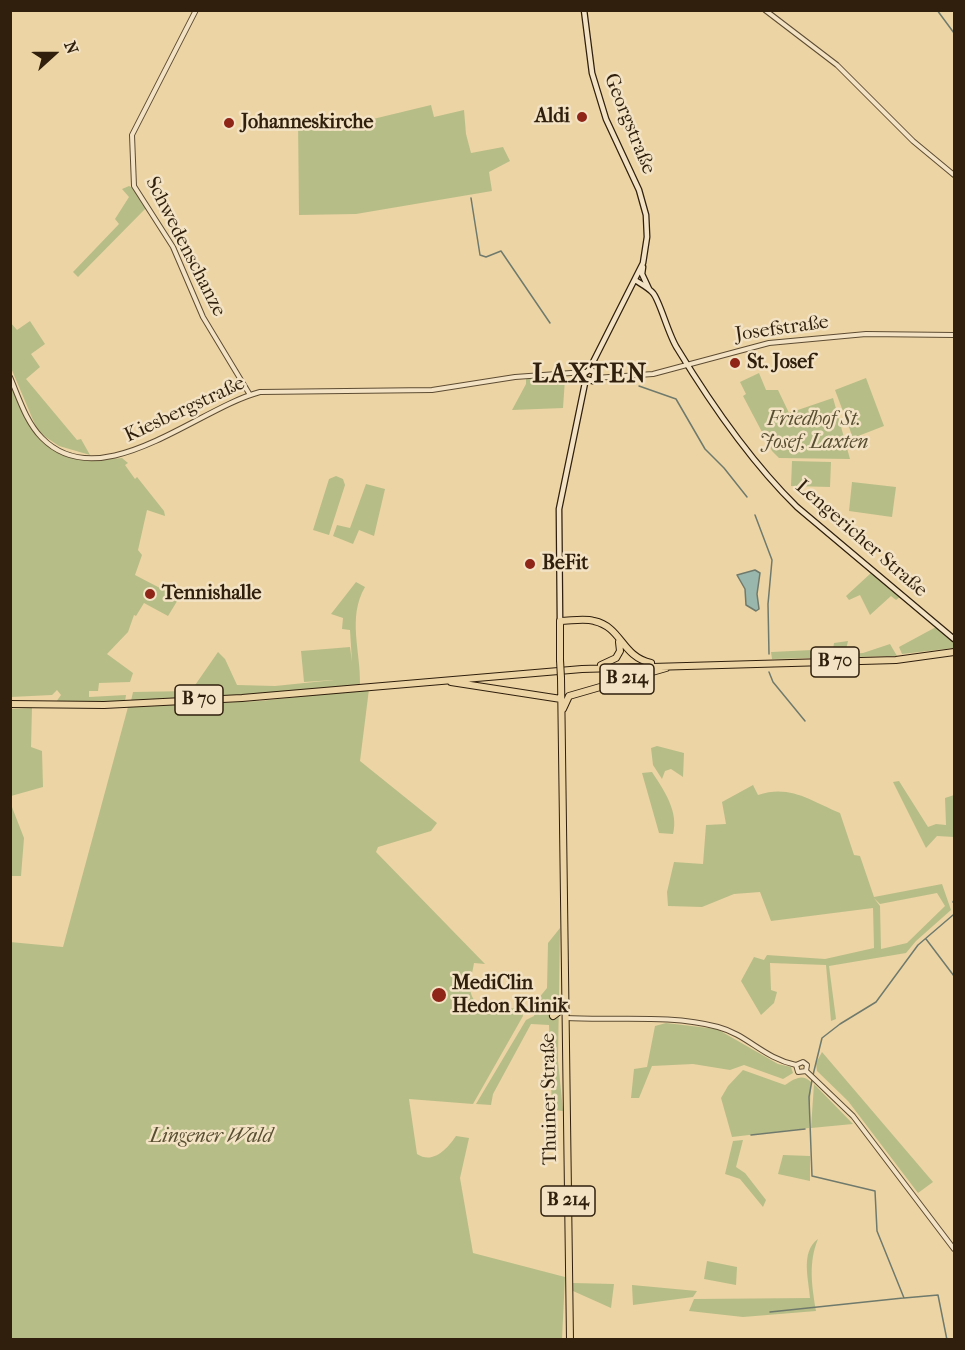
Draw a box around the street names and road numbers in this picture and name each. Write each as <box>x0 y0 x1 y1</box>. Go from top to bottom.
street label: Georgstraße <box>598 70 660 178</box>
street label: Schwedenschanze <box>139 173 231 321</box>
street label: Josefstraße <box>734 311 830 347</box>
street label: Kiesbergstraße <box>121 372 249 448</box>
street label: Lengericher Straße <box>790 475 932 603</box>
road number: B 70 <box>811 647 859 677</box>
road number: B 214 <box>600 664 654 694</box>
road number: B 70 <box>175 685 223 715</box>
street label: Thuiner Straße <box>537 1033 563 1165</box>
road number: B 214 <box>541 1186 595 1216</box>

